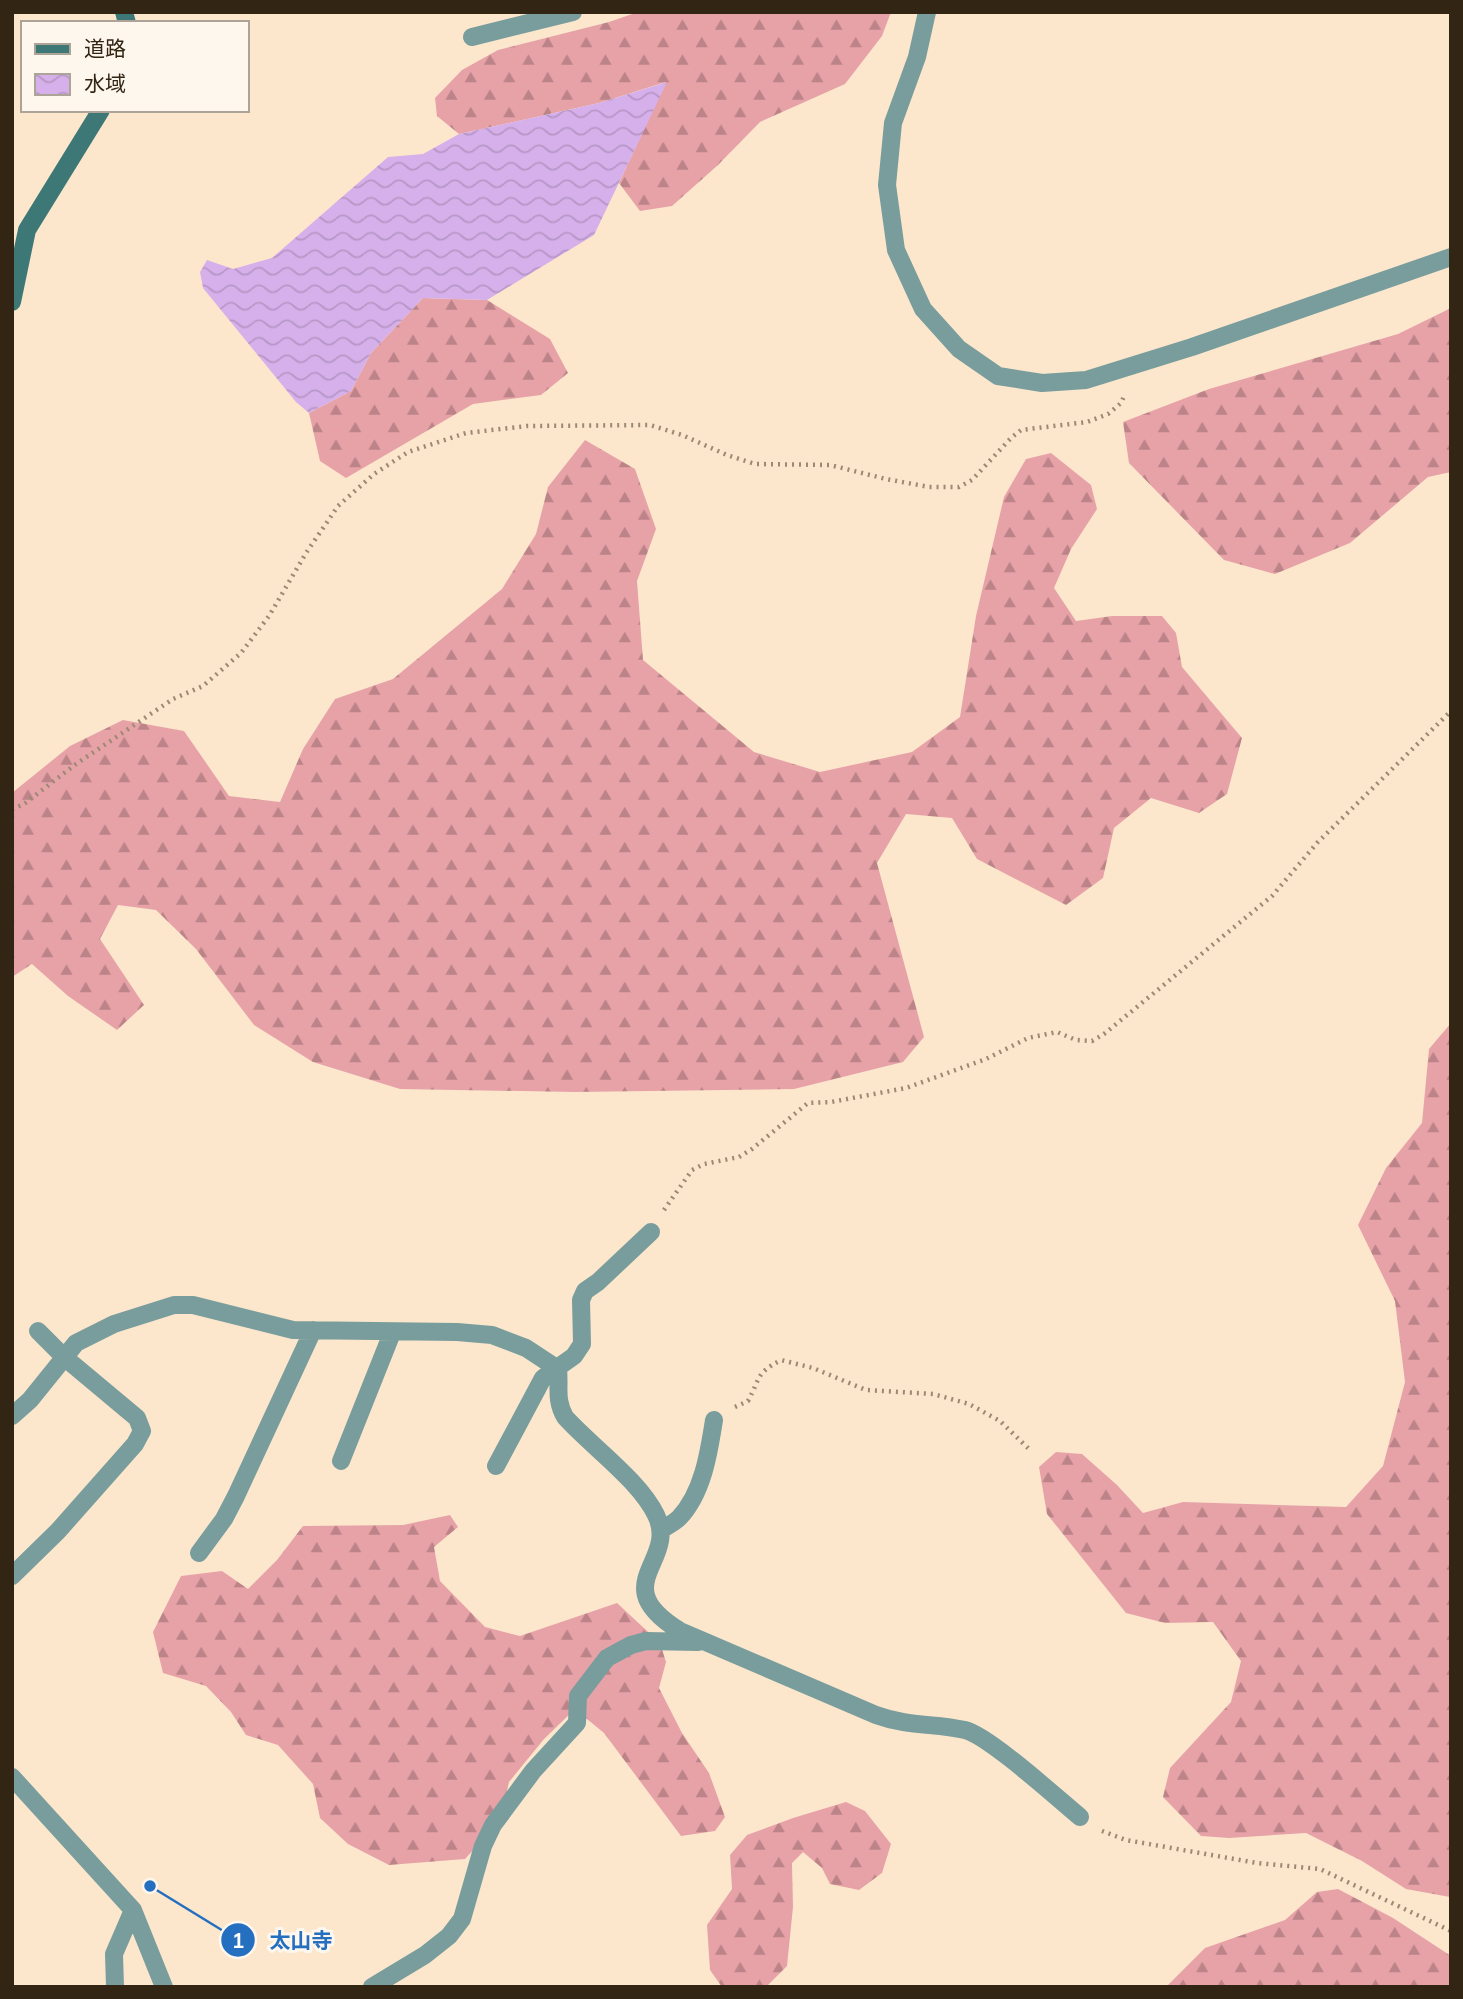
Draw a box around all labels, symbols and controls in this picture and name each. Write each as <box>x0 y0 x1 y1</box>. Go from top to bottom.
legend <box>21 21 248 112</box>
text: 道路 <box>84 35 126 61</box>
text: 水域 <box>84 70 126 96</box>
callout: 太山寺 <box>220 1919 346 1961</box>
text: 1 <box>232 1927 244 1953</box>
text: 太山寺 <box>270 1927 333 1953</box>

